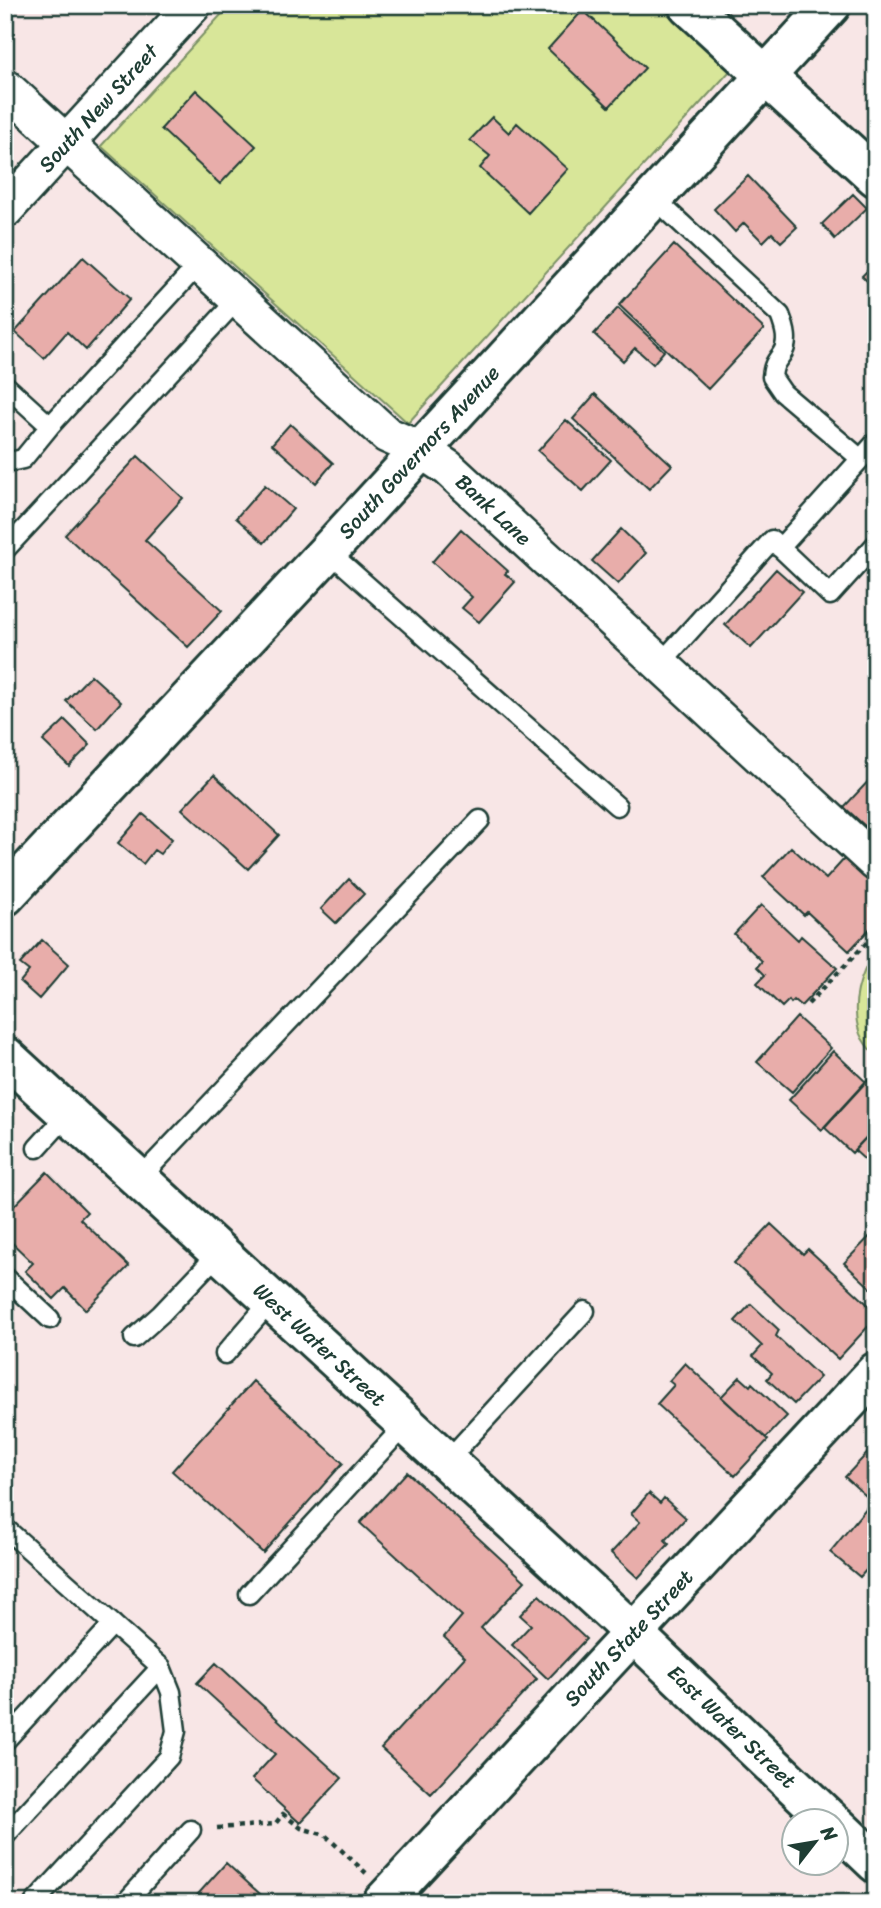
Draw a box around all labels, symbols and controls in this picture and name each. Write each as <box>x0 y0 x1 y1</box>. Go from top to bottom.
street label: South New Street <box>29 34 169 182</box>
street label: South Governors Avenue <box>328 356 510 548</box>
street label: Bank Lane <box>446 464 541 555</box>
street label: West Water Street <box>244 1273 395 1416</box>
street label: South State Street <box>554 1560 703 1716</box>
street label: East Water Street <box>658 1655 806 1798</box>
north arrow <box>780 1806 850 1876</box>
text: N <box>811 1819 847 1848</box>

